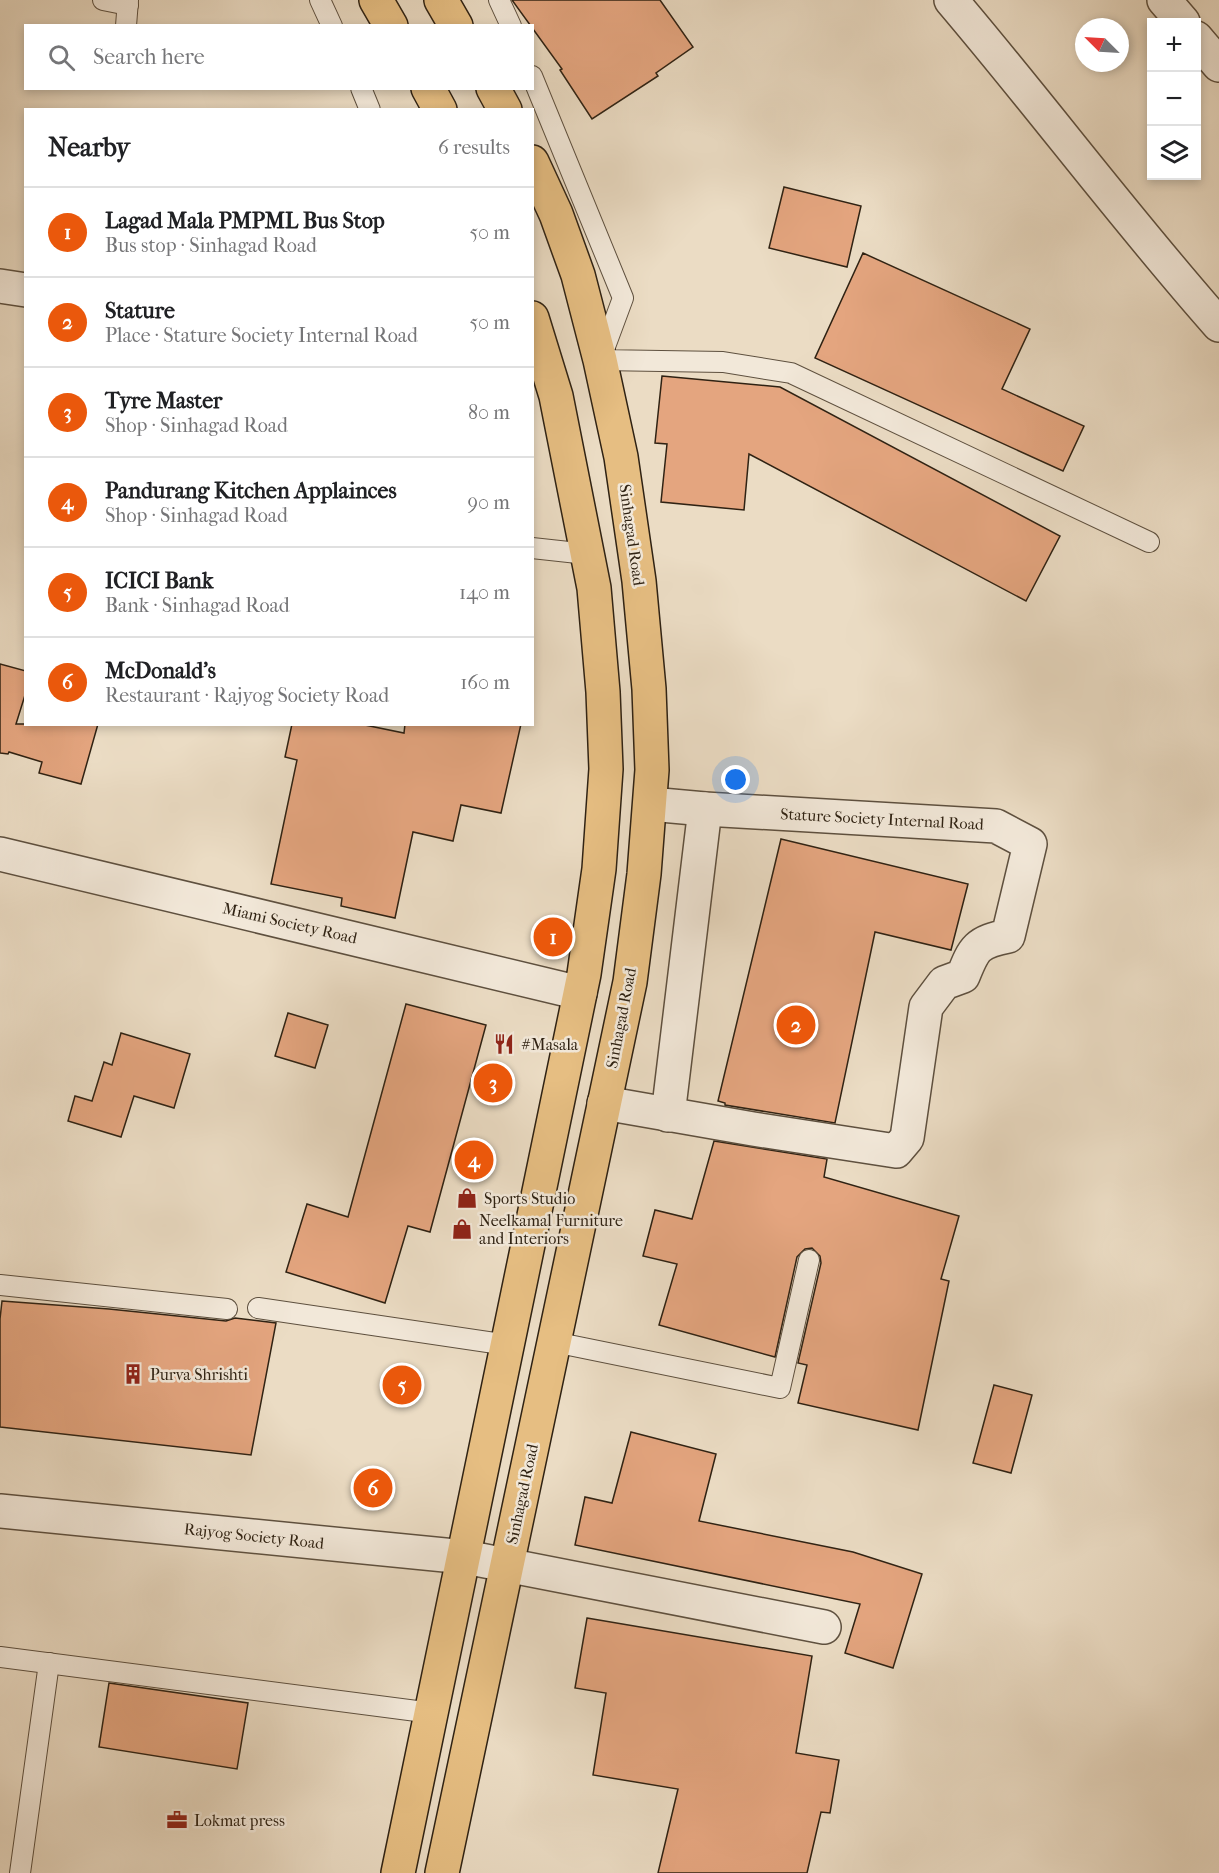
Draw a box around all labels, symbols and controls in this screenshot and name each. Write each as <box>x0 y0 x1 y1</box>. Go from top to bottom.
north arrow <box>1075 18 1129 72</box>
map controls <box>1147 18 1201 180</box>
button: + <box>1147 18 1201 72</box>
search box <box>24 24 534 90</box>
icon: search <box>45 41 78 74</box>
text: Search here <box>93 44 205 70</box>
button: − <box>1147 72 1201 126</box>
button: layers <box>1147 126 1201 180</box>
text: Nearby <box>48 132 130 163</box>
text: 6 results <box>438 136 510 159</box>
text: Lagad Mala PMPML Bus Stop <box>105 208 385 234</box>
text: 1 <box>64 221 71 244</box>
text: 50 m <box>469 221 510 244</box>
text: Bus stop · Sinhagad Road <box>105 234 317 257</box>
text: Stature <box>105 298 175 324</box>
text: 2 <box>62 311 73 334</box>
text: 50 m <box>469 311 510 334</box>
text: Place · Stature Society Internal Road <box>105 324 418 347</box>
text: Tyre Master <box>105 388 222 414</box>
text: 3 <box>63 401 72 424</box>
text: 80 m <box>468 401 510 424</box>
text: Shop · Sinhagad Road <box>105 414 288 437</box>
text: Pandurang Kitchen Applainces <box>105 478 397 504</box>
street label: Sinhagad Road <box>615 483 649 587</box>
text: 4 <box>62 491 73 514</box>
text: 90 m <box>468 491 510 514</box>
text: Shop · Sinhagad Road <box>105 504 288 527</box>
text: ICICI Bank <box>105 568 213 594</box>
text: 5 <box>63 581 72 604</box>
text: 140 m <box>459 581 510 604</box>
text: Bank · Sinhagad Road <box>105 594 290 617</box>
text: McDonald's <box>105 658 216 684</box>
text: 6 <box>62 671 73 694</box>
text: 160 m <box>460 671 510 694</box>
text: Restaurant · Rajyog Society Road <box>105 684 389 707</box>
your location <box>721 765 750 794</box>
street label: Stature Society Internal Road <box>780 804 985 834</box>
street label: Miami Society Road <box>221 898 359 948</box>
pin: 1 <box>534 914 572 960</box>
street label: Sinhagad Road <box>602 966 640 1070</box>
pin: 2 <box>776 1002 816 1048</box>
restaurant icon: #Masala <box>492 1032 516 1056</box>
place label: #Masala <box>521 1035 579 1054</box>
pin: 3 <box>474 1060 512 1106</box>
pin: 4 <box>454 1138 494 1182</box>
shop icon: Sports Studio <box>455 1186 479 1210</box>
place label: Sports Studio <box>484 1189 575 1208</box>
place label: Neelkamal Furniture and Interiors <box>479 1211 623 1248</box>
shop icon: Neelkamal Furniture and Interiors <box>450 1217 474 1241</box>
building icon: Purva Shrishti <box>121 1362 145 1386</box>
pin: 5 <box>382 1362 422 1408</box>
place label: Purva Shrishti <box>150 1365 248 1384</box>
street label: Sinhagad Road <box>502 1442 542 1546</box>
pin: 6 <box>354 1466 392 1510</box>
street label: Rajyog Society Road <box>183 1519 325 1553</box>
office icon: Lokmat press <box>165 1808 189 1832</box>
place label: Lokmat press <box>194 1811 285 1830</box>

